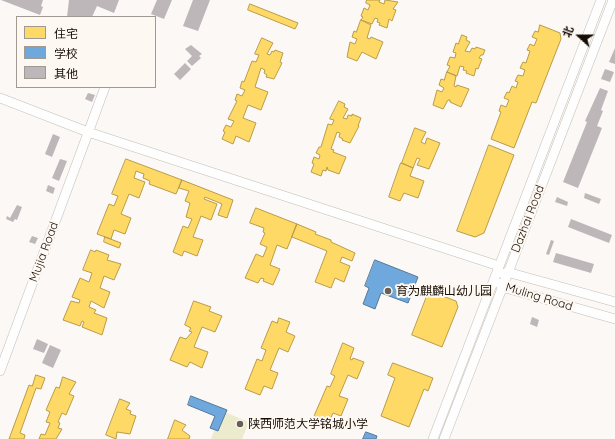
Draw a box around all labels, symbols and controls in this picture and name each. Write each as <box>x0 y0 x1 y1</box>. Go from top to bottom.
legend <box>16 16 156 88</box>
north arrow <box>559 16 599 56</box>
text: 北 <box>559 24 576 39</box>
text: 住宅 <box>54 26 78 41</box>
text: 学校 <box>54 46 78 61</box>
text: 其他 <box>54 66 78 81</box>
street label: Dazhai Road <box>508 183 548 255</box>
street label: Mujia Road <box>26 220 62 284</box>
street label: Muling Road <box>504 280 574 314</box>
place label: 育为麒麟山幼儿园 <box>396 284 492 298</box>
marker: 育为麒麟山幼儿园 <box>383 286 393 296</box>
place label: 陕西师范大学铭城小学 <box>248 417 368 431</box>
marker: 陕西师范大学铭城小学 <box>235 419 245 429</box>

